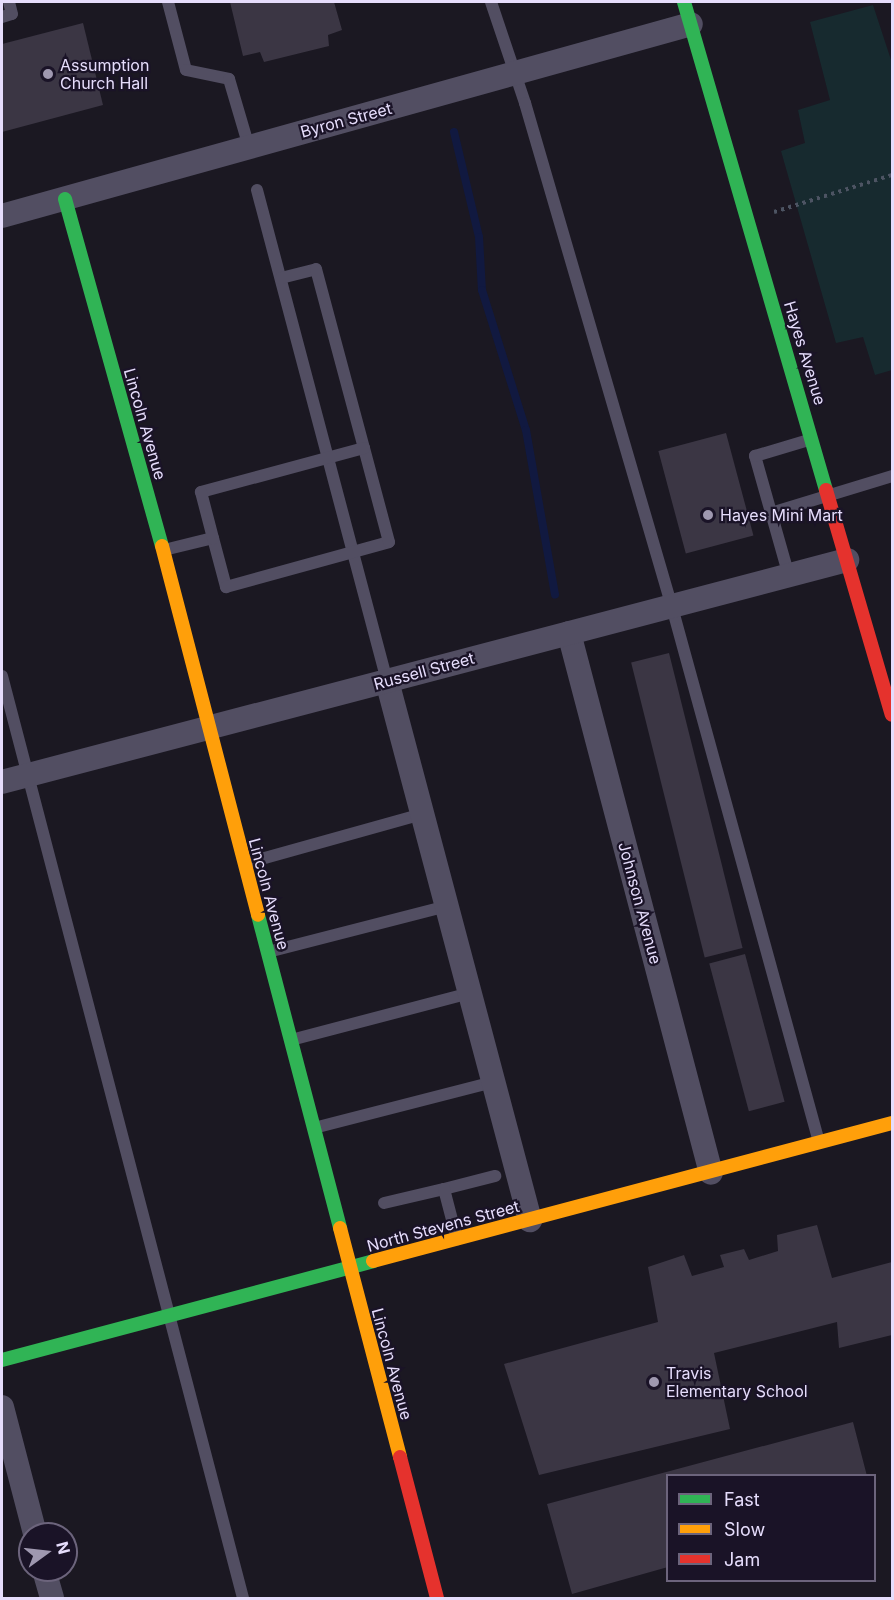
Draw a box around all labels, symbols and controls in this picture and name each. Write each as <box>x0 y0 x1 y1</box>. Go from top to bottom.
place label: Assumption Church Hall <box>60 55 149 93</box>
marker: Assumption Church Hall <box>41 67 55 81</box>
street label: Byron Street <box>298 99 394 141</box>
street label: Hayes Avenue <box>780 299 830 407</box>
street label: Lincoln Avenue <box>120 366 170 482</box>
place label: Hayes Mini Mart <box>720 505 843 525</box>
marker: Hayes Mini Mart <box>701 508 715 522</box>
street label: Russell Street <box>372 648 476 694</box>
street label: Lincoln Avenue <box>245 836 293 952</box>
street label: Johnson Avenue <box>614 840 666 966</box>
street label: North Stevens Street <box>365 1196 521 1256</box>
street label: Lincoln Avenue <box>368 1306 416 1422</box>
place label: Travis Elementary School <box>666 1363 808 1401</box>
marker: Travis Elementary School <box>647 1375 661 1389</box>
legend <box>666 1474 876 1582</box>
text: Fast <box>724 1489 760 1510</box>
text: Slow <box>724 1519 765 1540</box>
north arrow <box>18 1522 78 1582</box>
text: N <box>52 1539 75 1556</box>
text: Jam <box>724 1549 760 1570</box>

